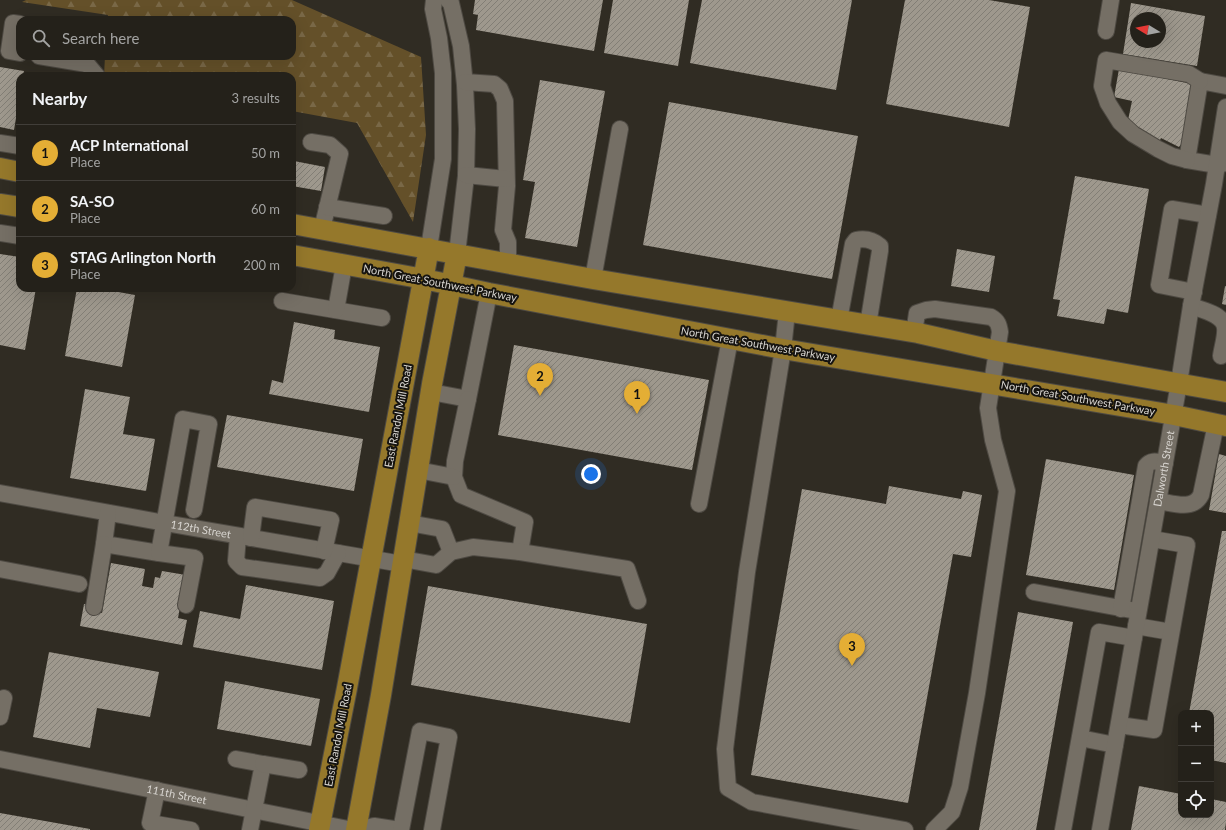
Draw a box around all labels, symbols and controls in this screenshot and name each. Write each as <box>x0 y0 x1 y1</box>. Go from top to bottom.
north arrow <box>1130 12 1166 48</box>
search box <box>16 16 296 60</box>
icon: search <box>30 27 52 49</box>
text: Search here <box>62 29 139 47</box>
text: Nearby <box>32 88 87 109</box>
text: 3 results <box>232 90 280 106</box>
text: ACP International <box>70 136 188 154</box>
text: 1 <box>41 145 49 161</box>
text: 50 m <box>251 145 280 161</box>
text: Place <box>70 154 100 170</box>
text: SA-SO <box>70 192 114 210</box>
text: 2 <box>41 201 49 217</box>
text: 60 m <box>251 201 280 217</box>
text: Place <box>70 210 100 226</box>
text: STAG Arlington North <box>70 248 216 266</box>
text: 3 <box>41 257 49 273</box>
text: 200 m <box>243 257 280 273</box>
street label: North Great Southwest Parkway <box>362 261 518 304</box>
text: Place <box>70 266 100 282</box>
street label: North Great Southwest Parkway <box>680 324 837 364</box>
street label: East Randol Mill Road <box>381 363 414 469</box>
pin: 2 <box>527 363 553 396</box>
street label: North Great Southwest Parkway <box>1000 378 1157 418</box>
pin: 1 <box>624 381 650 414</box>
street label: Dalworth Street <box>1150 429 1176 508</box>
your location <box>581 464 601 484</box>
street label: 112th Street <box>170 517 232 540</box>
pin: 3 <box>839 633 865 666</box>
street label: East Randol Mill Road <box>321 682 354 788</box>
map controls <box>1178 710 1214 818</box>
button: + <box>1178 710 1214 746</box>
button: − <box>1178 746 1214 782</box>
street label: 111th Street <box>145 782 208 806</box>
button: locate <box>1178 782 1214 818</box>

